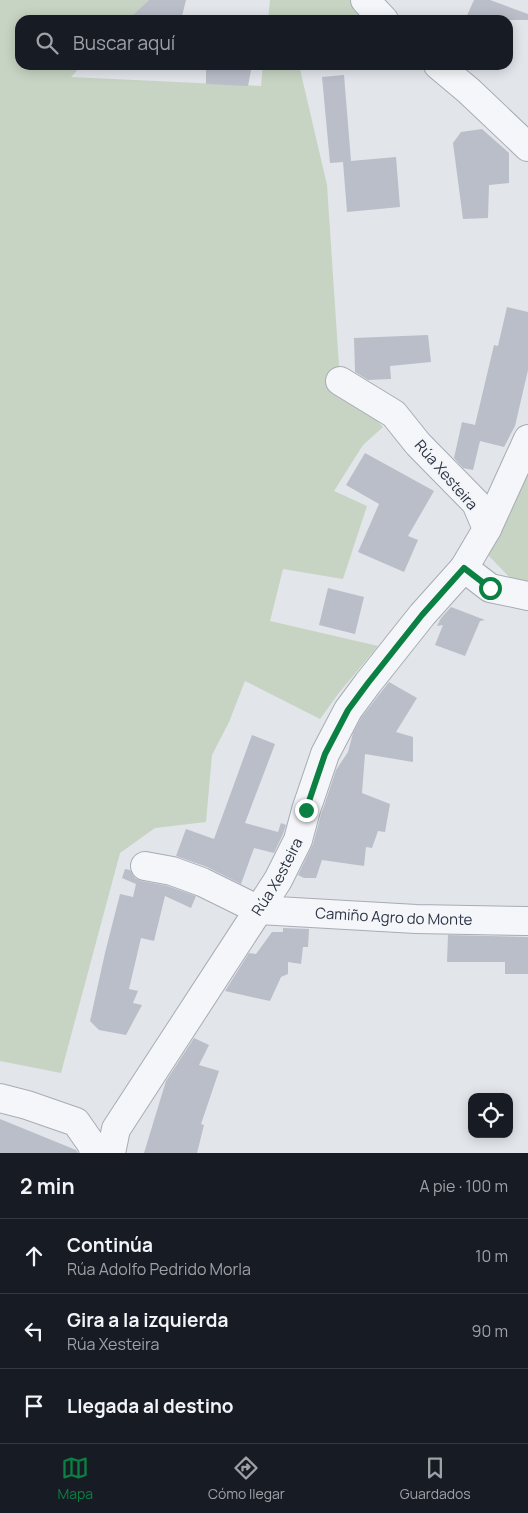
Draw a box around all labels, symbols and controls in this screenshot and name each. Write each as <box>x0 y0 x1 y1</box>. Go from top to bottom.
search box <box>15 15 513 70</box>
icon: search <box>33 29 61 57</box>
text: Buscar aquí <box>73 30 175 56</box>
street label: Rúa Xesteira <box>410 435 483 514</box>
route start <box>479 577 502 600</box>
route end <box>295 799 318 822</box>
street label: Rúa Xesteira <box>246 834 307 920</box>
street label: Camiño Agro do Monte <box>315 902 473 930</box>
map controls <box>468 1093 513 1138</box>
button: locate <box>468 1093 513 1138</box>
text: 2 min <box>20 1172 75 1200</box>
text: A pie · 100 m <box>420 1175 508 1197</box>
text: Continúa <box>67 1232 153 1258</box>
icon: ahead <box>20 1242 48 1270</box>
text: 10 m <box>475 1245 508 1267</box>
text: Rúa Adolfo Pedrido Morla <box>67 1258 251 1280</box>
text: Gira a la izquierda <box>67 1307 228 1333</box>
icon: left <box>20 1317 48 1345</box>
text: 90 m <box>472 1320 508 1342</box>
text: Rúa Xesteira <box>67 1333 159 1355</box>
icon: arrive <box>20 1392 48 1420</box>
text: Llegada al destino <box>67 1393 234 1419</box>
tab: Mapa <box>57 1454 93 1503</box>
tab: Cómo llegar <box>208 1454 285 1503</box>
tab: Guardados <box>400 1454 471 1503</box>

